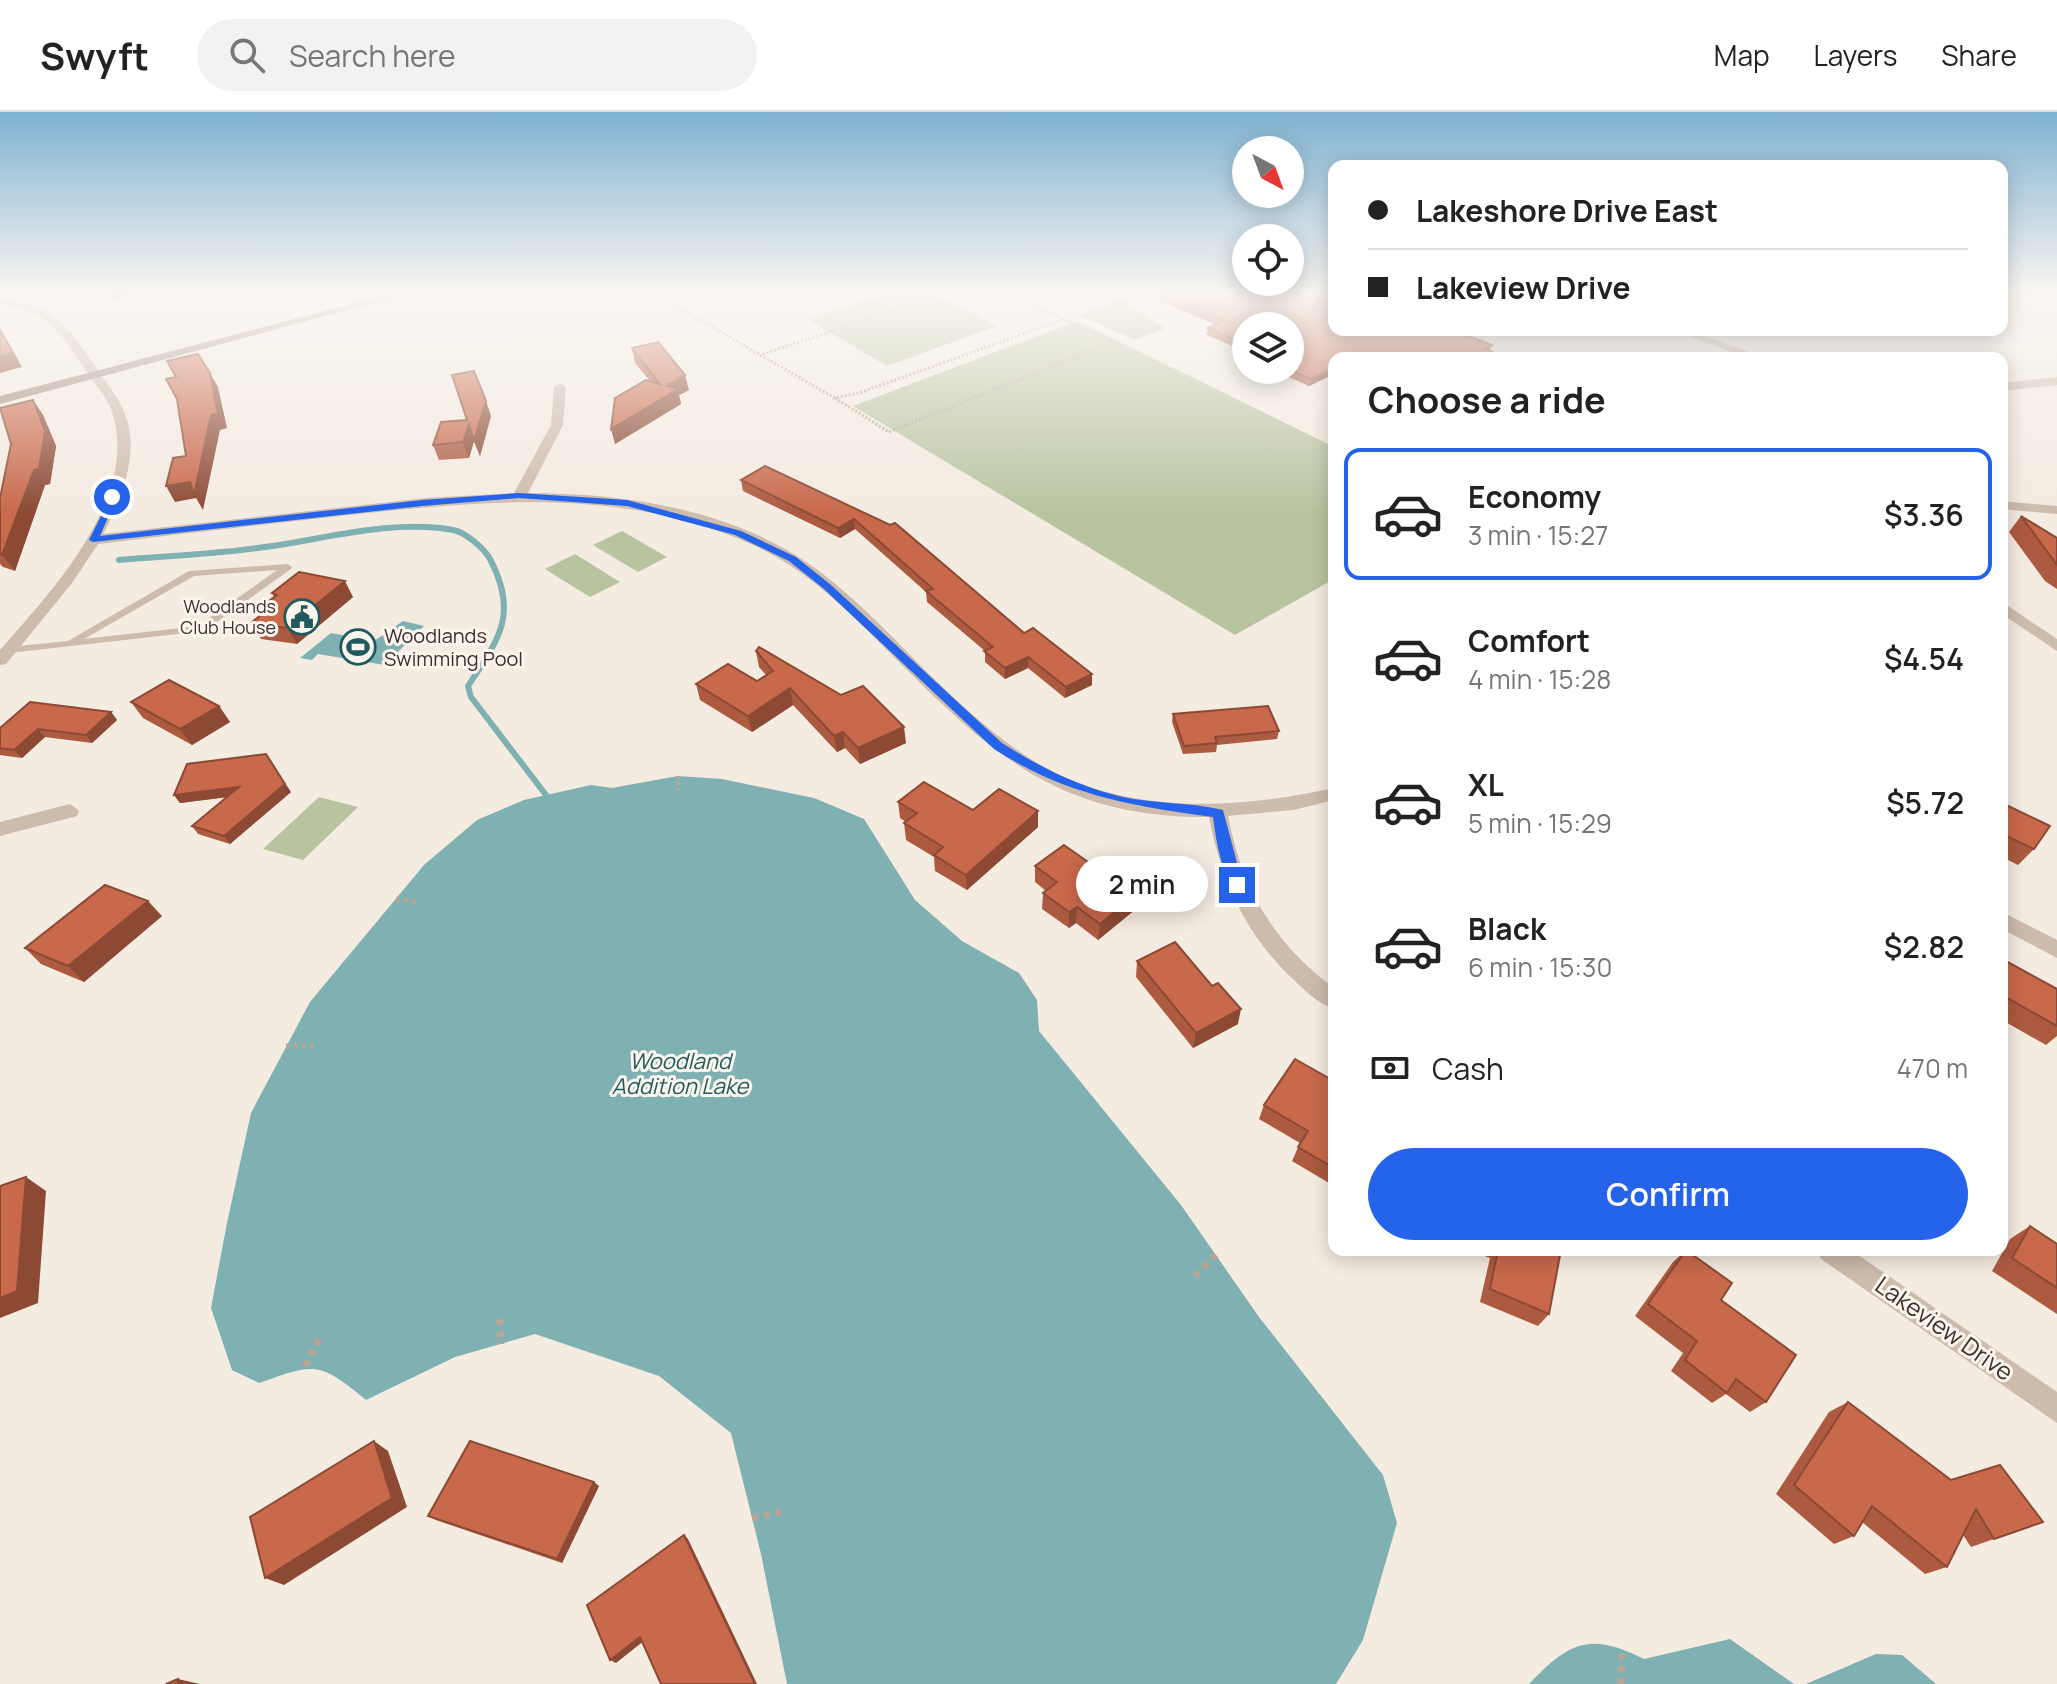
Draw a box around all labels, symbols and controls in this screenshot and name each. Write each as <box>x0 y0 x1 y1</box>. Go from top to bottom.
search box <box>197 19 757 91</box>
text: Swyft <box>40 29 149 81</box>
icon: search <box>225 33 269 77</box>
text: Search here <box>289 35 456 76</box>
text: Map <box>1714 36 1770 74</box>
text: Layers <box>1814 36 1897 74</box>
text: Share <box>1941 36 2017 74</box>
north arrow <box>1232 136 1304 208</box>
map controls <box>1232 136 1304 384</box>
text: Lakeshore Drive East <box>1416 190 1718 231</box>
button: locate <box>1232 224 1304 296</box>
text: Lakeview Drive <box>1416 267 1631 308</box>
button: layers <box>1232 312 1304 384</box>
text: Choose a ride <box>1368 375 1606 424</box>
text: Economy <box>1468 476 1601 517</box>
icon: car <box>1372 478 1444 550</box>
route start <box>94 479 130 515</box>
text: $3.36 <box>1884 494 1964 535</box>
text: 3 min · 15:27 <box>1468 517 1608 553</box>
place label: Woodlands Club House <box>180 594 276 639</box>
public building icon: Woodlands Club House <box>283 598 321 636</box>
text: Comfort <box>1468 620 1590 661</box>
place label: Woodlands Swimming Pool <box>384 622 523 672</box>
icon: car <box>1372 622 1444 694</box>
sports icon: Woodlands Swimming Pool <box>339 628 377 666</box>
text: $4.54 <box>1884 638 1964 679</box>
text: 4 min · 15:28 <box>1468 661 1611 697</box>
text: XL <box>1468 764 1504 805</box>
icon: car <box>1372 766 1444 838</box>
text: $5.72 <box>1886 782 1964 823</box>
text: 5 min · 15:29 <box>1468 805 1612 841</box>
callout: 2 min <box>1077 857 1209 913</box>
text: 2 min <box>1109 866 1175 902</box>
route end <box>1219 867 1255 903</box>
text: Black <box>1468 908 1546 949</box>
icon: car <box>1372 910 1444 982</box>
text: $2.82 <box>1884 926 1964 967</box>
text: 6 min · 15:30 <box>1468 949 1612 985</box>
water label: Woodland Addition Lake <box>612 1046 749 1101</box>
icon: cash <box>1368 1046 1412 1090</box>
text: Cash <box>1432 1048 1504 1089</box>
text: 470 m <box>1897 1050 1968 1086</box>
button: Confirm <box>1368 1148 1968 1240</box>
street label: Lakeview Drive <box>1869 1268 2020 1388</box>

